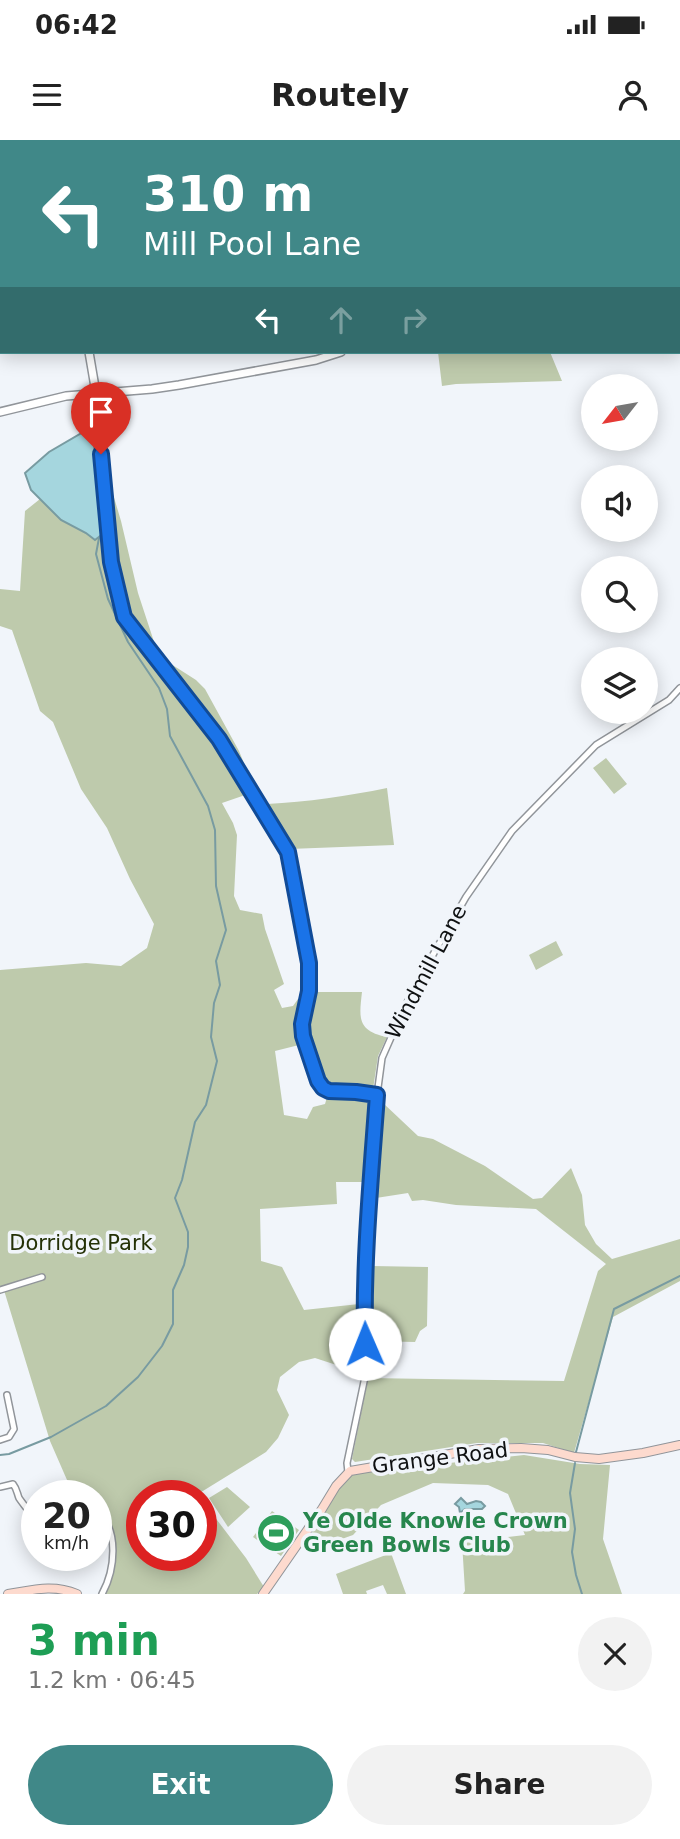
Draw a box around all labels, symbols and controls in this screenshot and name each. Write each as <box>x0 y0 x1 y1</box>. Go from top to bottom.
text: 06:42 <box>35 10 118 40</box>
icon: menu <box>28 76 66 114</box>
text: Routely <box>271 76 409 114</box>
icon: person <box>614 76 652 114</box>
text: 310 m <box>143 166 313 223</box>
icon: left <box>28 168 119 259</box>
text: Mill Pool Lane <box>143 225 361 263</box>
icon: left <box>249 301 287 339</box>
icon: ahead <box>322 301 360 339</box>
icon: right <box>395 301 433 339</box>
north arrow <box>581 374 658 452</box>
map controls <box>581 374 658 724</box>
pin <box>71 382 131 454</box>
icon: arrive <box>82 393 120 431</box>
button: sound <box>581 465 658 542</box>
button: search <box>581 556 658 633</box>
button: layers <box>581 647 658 724</box>
street label: Windmill Lane <box>381 901 471 1043</box>
park label: Dorridge Park <box>9 1231 154 1255</box>
position arrow <box>328 1307 402 1381</box>
street label: Grange Road <box>371 1438 509 1478</box>
speed limit sign: 30 <box>126 1480 217 1571</box>
text: 20 <box>42 1496 91 1536</box>
place label: Ye Olde Knowle Crown Green Bowls Club <box>302 1509 568 1557</box>
sports icon: Ye Olde Knowle Crown Green Bowls Club <box>255 1512 297 1554</box>
text: km/h <box>44 1532 89 1553</box>
text: 3 min <box>28 1616 160 1665</box>
button: close <box>578 1617 652 1691</box>
text: 1.2 km · 06:45 <box>28 1667 196 1693</box>
button: Exit <box>28 1745 333 1825</box>
button: Share <box>347 1745 652 1825</box>

